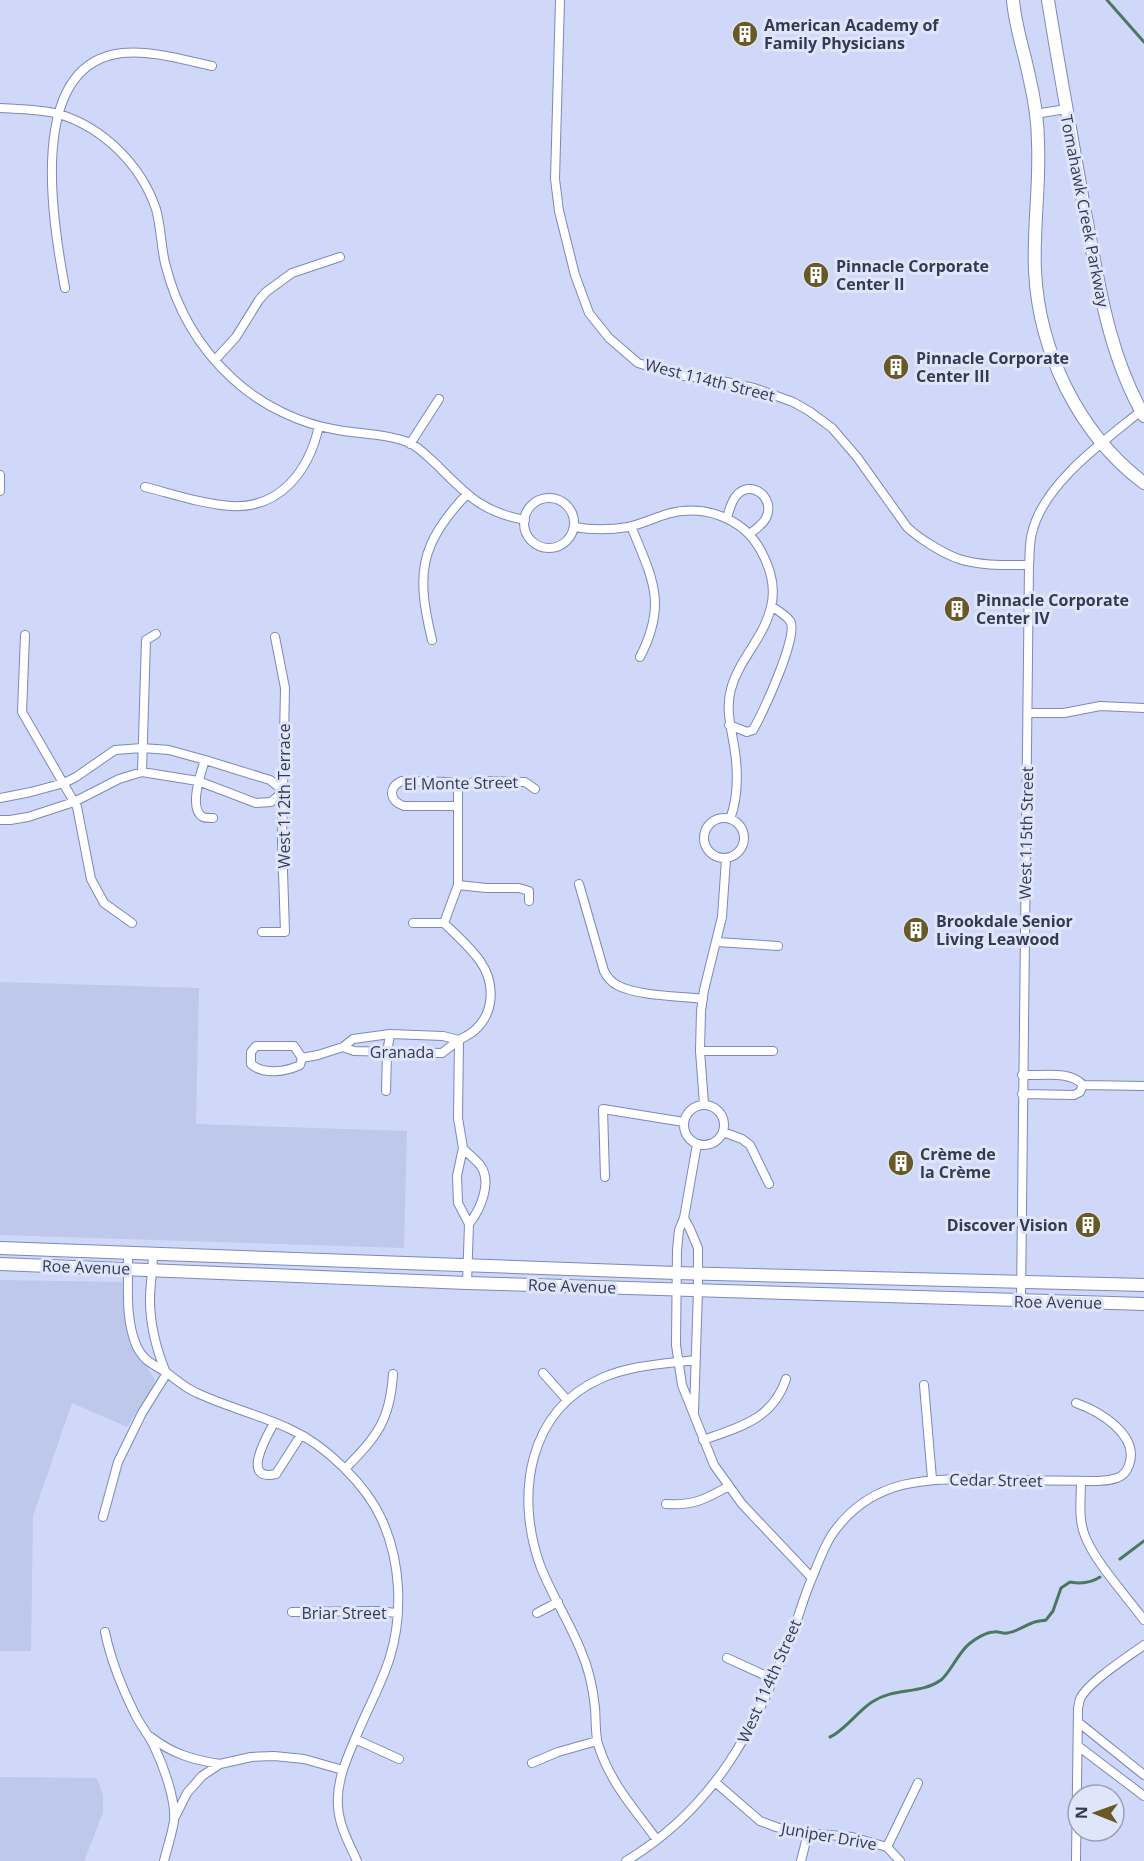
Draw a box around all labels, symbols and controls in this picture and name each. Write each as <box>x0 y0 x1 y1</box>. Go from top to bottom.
place label: American Academy of Family Physicians <box>764 14 939 54</box>
building icon: American Academy of Family Physicians <box>730 19 760 49</box>
street label: Tomahawk Creek Parkway <box>1056 113 1115 310</box>
place label: Pinnacle Corporate Center II <box>836 255 989 295</box>
building icon: Pinnacle Corporate Center II <box>801 260 831 290</box>
place label: Pinnacle Corporate Center III <box>916 347 1069 387</box>
building icon: Pinnacle Corporate Center III <box>881 352 911 382</box>
street label: West 114th Street <box>643 353 777 407</box>
place label: Pinnacle Corporate Center IV <box>976 589 1129 629</box>
building icon: Pinnacle Corporate Center IV <box>942 594 972 624</box>
street label: West 112th Terrace <box>273 724 295 868</box>
street label: West 115th Street <box>1014 766 1038 900</box>
street label: El Monte Street <box>404 771 519 795</box>
place label: Brookdale Senior Living Leawood <box>936 910 1073 950</box>
building icon: Brookdale Senior Living Leawood <box>901 915 931 945</box>
street label: Granada <box>370 1041 434 1063</box>
place label: Crème de la Crème <box>920 1143 996 1183</box>
building icon: Crème de la Crème <box>886 1148 916 1178</box>
building icon: Discover Vision <box>1073 1210 1103 1240</box>
place label: Discover Vision <box>947 1214 1068 1236</box>
street label: Roe Avenue <box>41 1254 131 1280</box>
street label: Roe Avenue <box>527 1273 617 1299</box>
street label: Roe Avenue <box>1014 1290 1102 1314</box>
street label: Cedar Street <box>949 1468 1043 1492</box>
street label: Briar Street <box>301 1602 387 1624</box>
street label: West 114th Street <box>732 1615 806 1746</box>
north arrow <box>1066 1783 1126 1843</box>
text: N <box>1070 1806 1092 1819</box>
street label: Juniper Drive <box>778 1816 878 1855</box>

